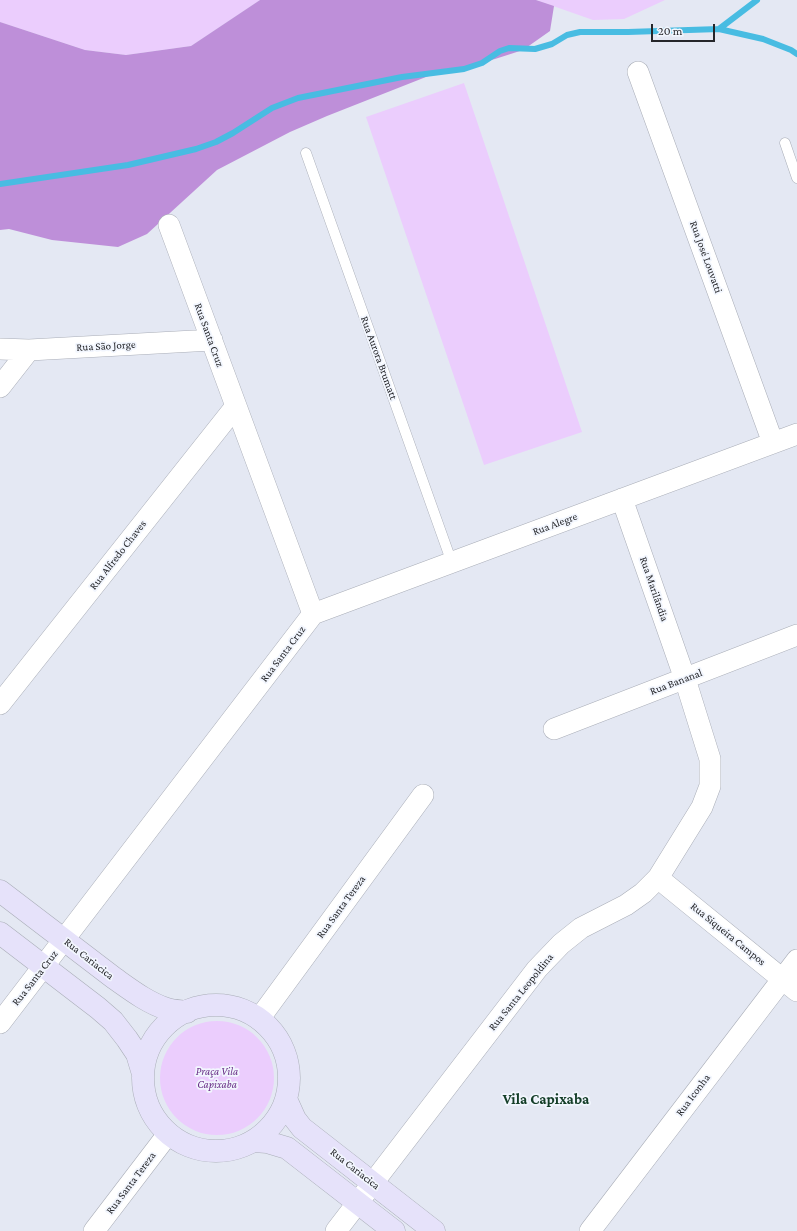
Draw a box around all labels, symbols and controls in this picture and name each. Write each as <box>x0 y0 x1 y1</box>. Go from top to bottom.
scale bar <box>653 16 717 42</box>
text: 20 m <box>658 24 682 38</box>
street label: Rua José Louvatti <box>687 219 725 295</box>
street label: Rua Santa Cruz <box>191 301 227 369</box>
street label: Rua Aurora Brumatt <box>358 314 400 402</box>
street label: Rua São Jorge <box>76 338 136 354</box>
street label: Rua Alegre <box>531 510 579 538</box>
street label: Rua Alfredo Chaves <box>87 518 149 592</box>
street label: Rua Marilândia <box>637 555 671 623</box>
street label: Rua Santa Cruz <box>258 623 308 685</box>
street label: Rua Bananal <box>648 666 704 698</box>
street label: Rua Santa Tereza <box>314 873 368 941</box>
street label: Rua Siqueira Campos <box>688 900 768 968</box>
street label: Rua Cariacica <box>62 935 116 983</box>
street label: Rua Santa Cruz <box>9 948 61 1008</box>
street label: Rua Santa Leopoldina <box>486 951 556 1033</box>
park label: Praça Vila Capixaba <box>196 1065 238 1091</box>
street label: Rua Iconha <box>673 1071 713 1119</box>
district label: Vila Capixaba <box>503 1090 589 1108</box>
street label: Rua Cariacica <box>328 1145 382 1193</box>
street label: Rua Santa Tereza <box>103 1149 159 1217</box>

